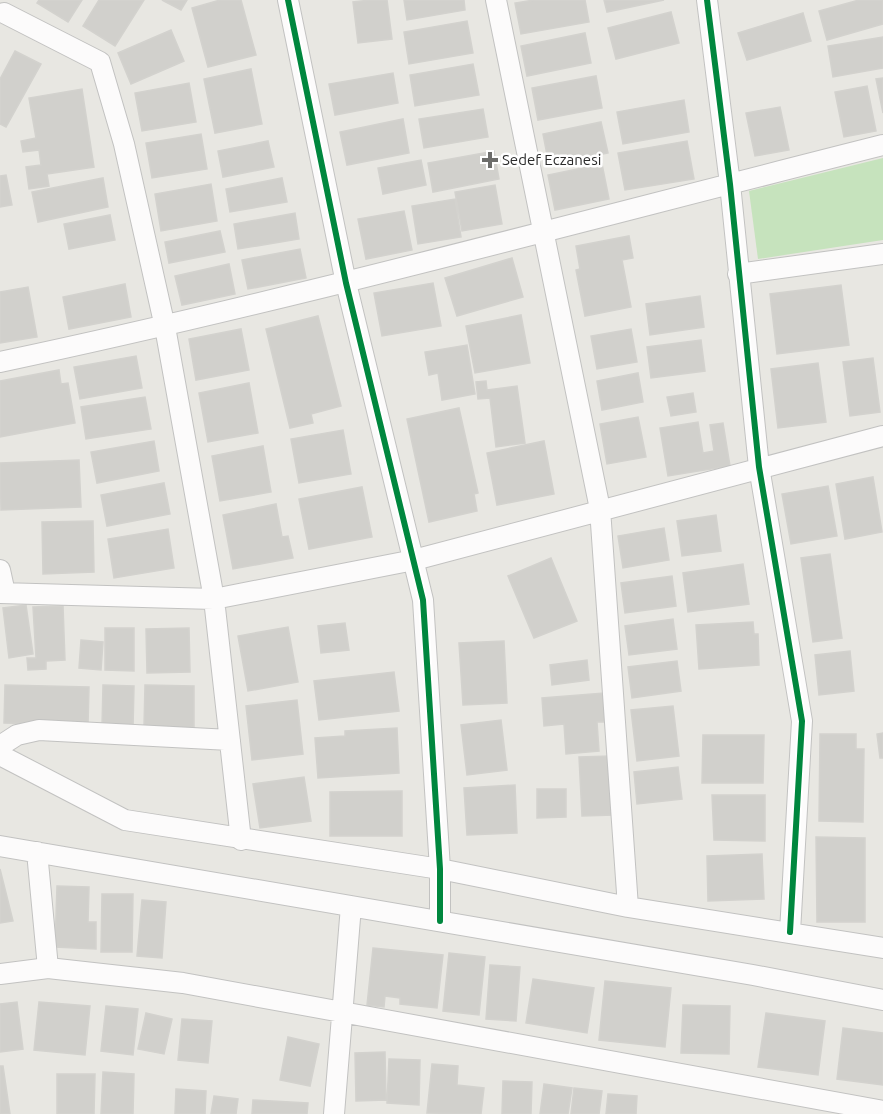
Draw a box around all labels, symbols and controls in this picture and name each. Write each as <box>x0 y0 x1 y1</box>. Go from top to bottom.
place label: Sedef Eczanesi <box>502 151 601 168</box>
marker: Sedef Eczanesi <box>483 153 497 167</box>

